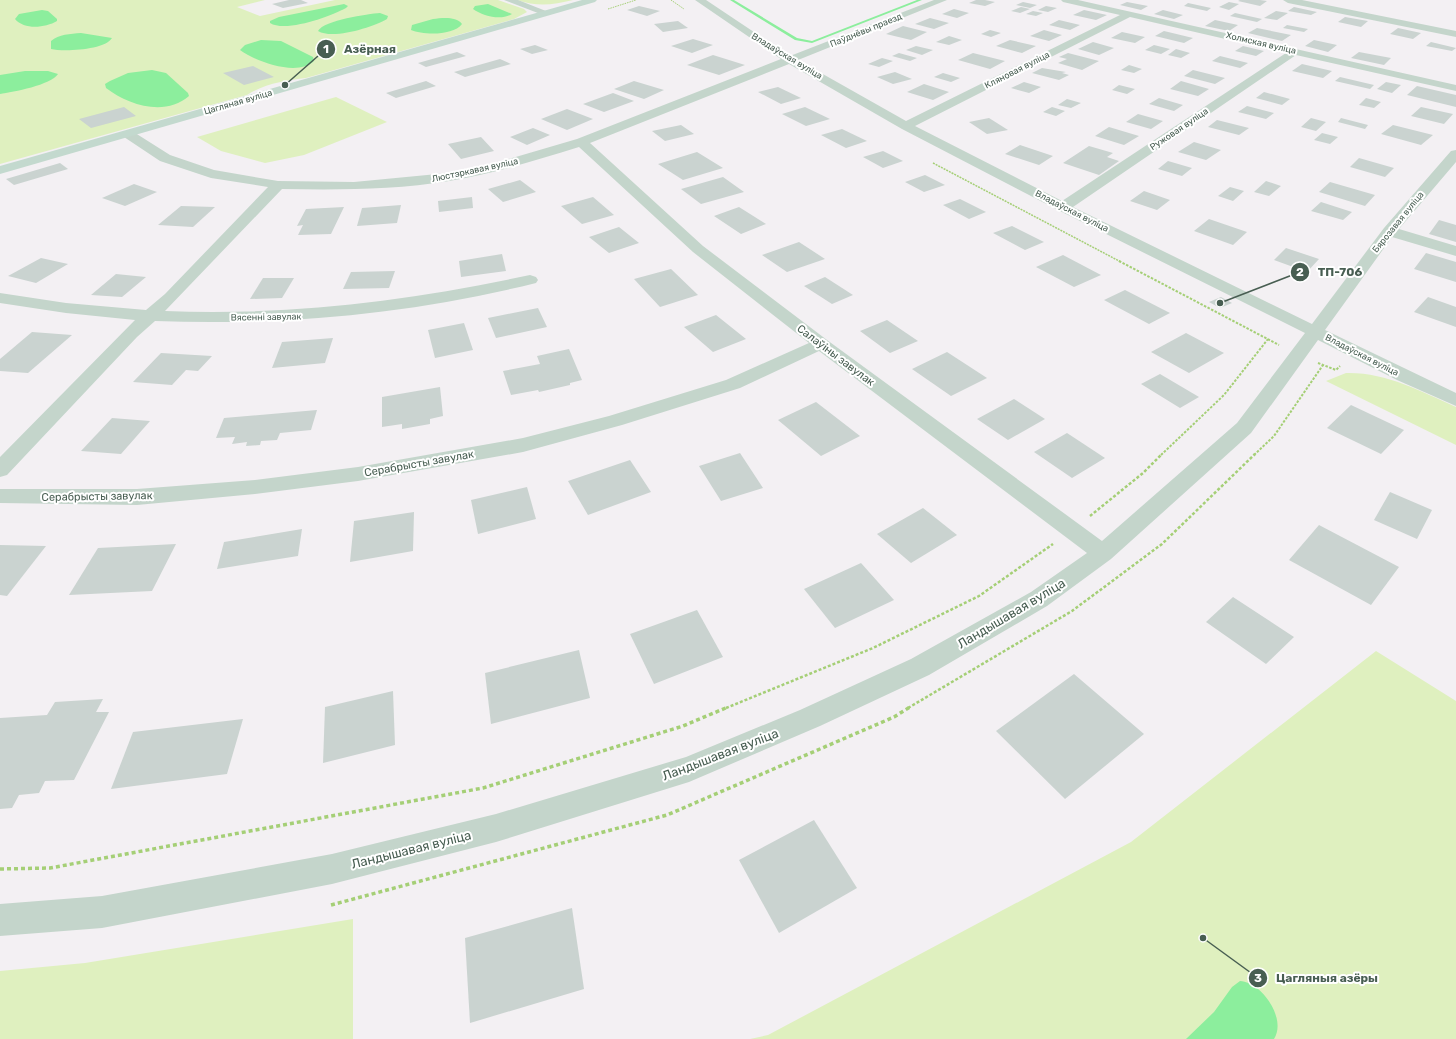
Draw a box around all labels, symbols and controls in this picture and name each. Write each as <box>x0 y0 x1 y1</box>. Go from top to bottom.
street label: Паўднёвы праезд <box>829 11 904 49</box>
street label: Холмская вуліца <box>1225 30 1297 56</box>
street label: Владаўская вуліца <box>750 31 824 81</box>
callout: Азёрная <box>316 37 404 61</box>
text: 1 <box>323 42 329 56</box>
text: Азёрная <box>344 42 396 56</box>
street label: Кляновая вуліца <box>983 49 1051 91</box>
street label: Цагляная вуліца <box>203 87 273 117</box>
street label: Ружовая вуліца <box>1148 106 1210 152</box>
street label: Люстэркавая вуліца <box>431 156 519 184</box>
street label: Владаўская вуліца <box>1034 188 1110 234</box>
street label: Бярозавая вуліца <box>1370 189 1426 254</box>
callout: ТП-706 <box>1290 260 1371 284</box>
text: 2 <box>1296 265 1304 279</box>
text: ТП-706 <box>1318 265 1362 279</box>
street label: Вясенні завулак <box>231 311 302 323</box>
street label: Салаўіны завулак <box>794 322 877 389</box>
street label: Владаўская вуліца <box>1324 332 1400 378</box>
street label: Серабрысты завулак <box>363 447 475 480</box>
street label: Серабрысты завулак <box>41 489 153 504</box>
street label: Ландышавая вуліца <box>955 575 1068 652</box>
street label: Ландышавая вуліца <box>660 725 780 784</box>
street label: Ландышавая вуліца <box>349 827 473 872</box>
callout: Цагляныя азёры <box>1248 966 1386 990</box>
text: 3 <box>1254 971 1262 985</box>
text: Цагляныя азёры <box>1276 971 1378 985</box>

